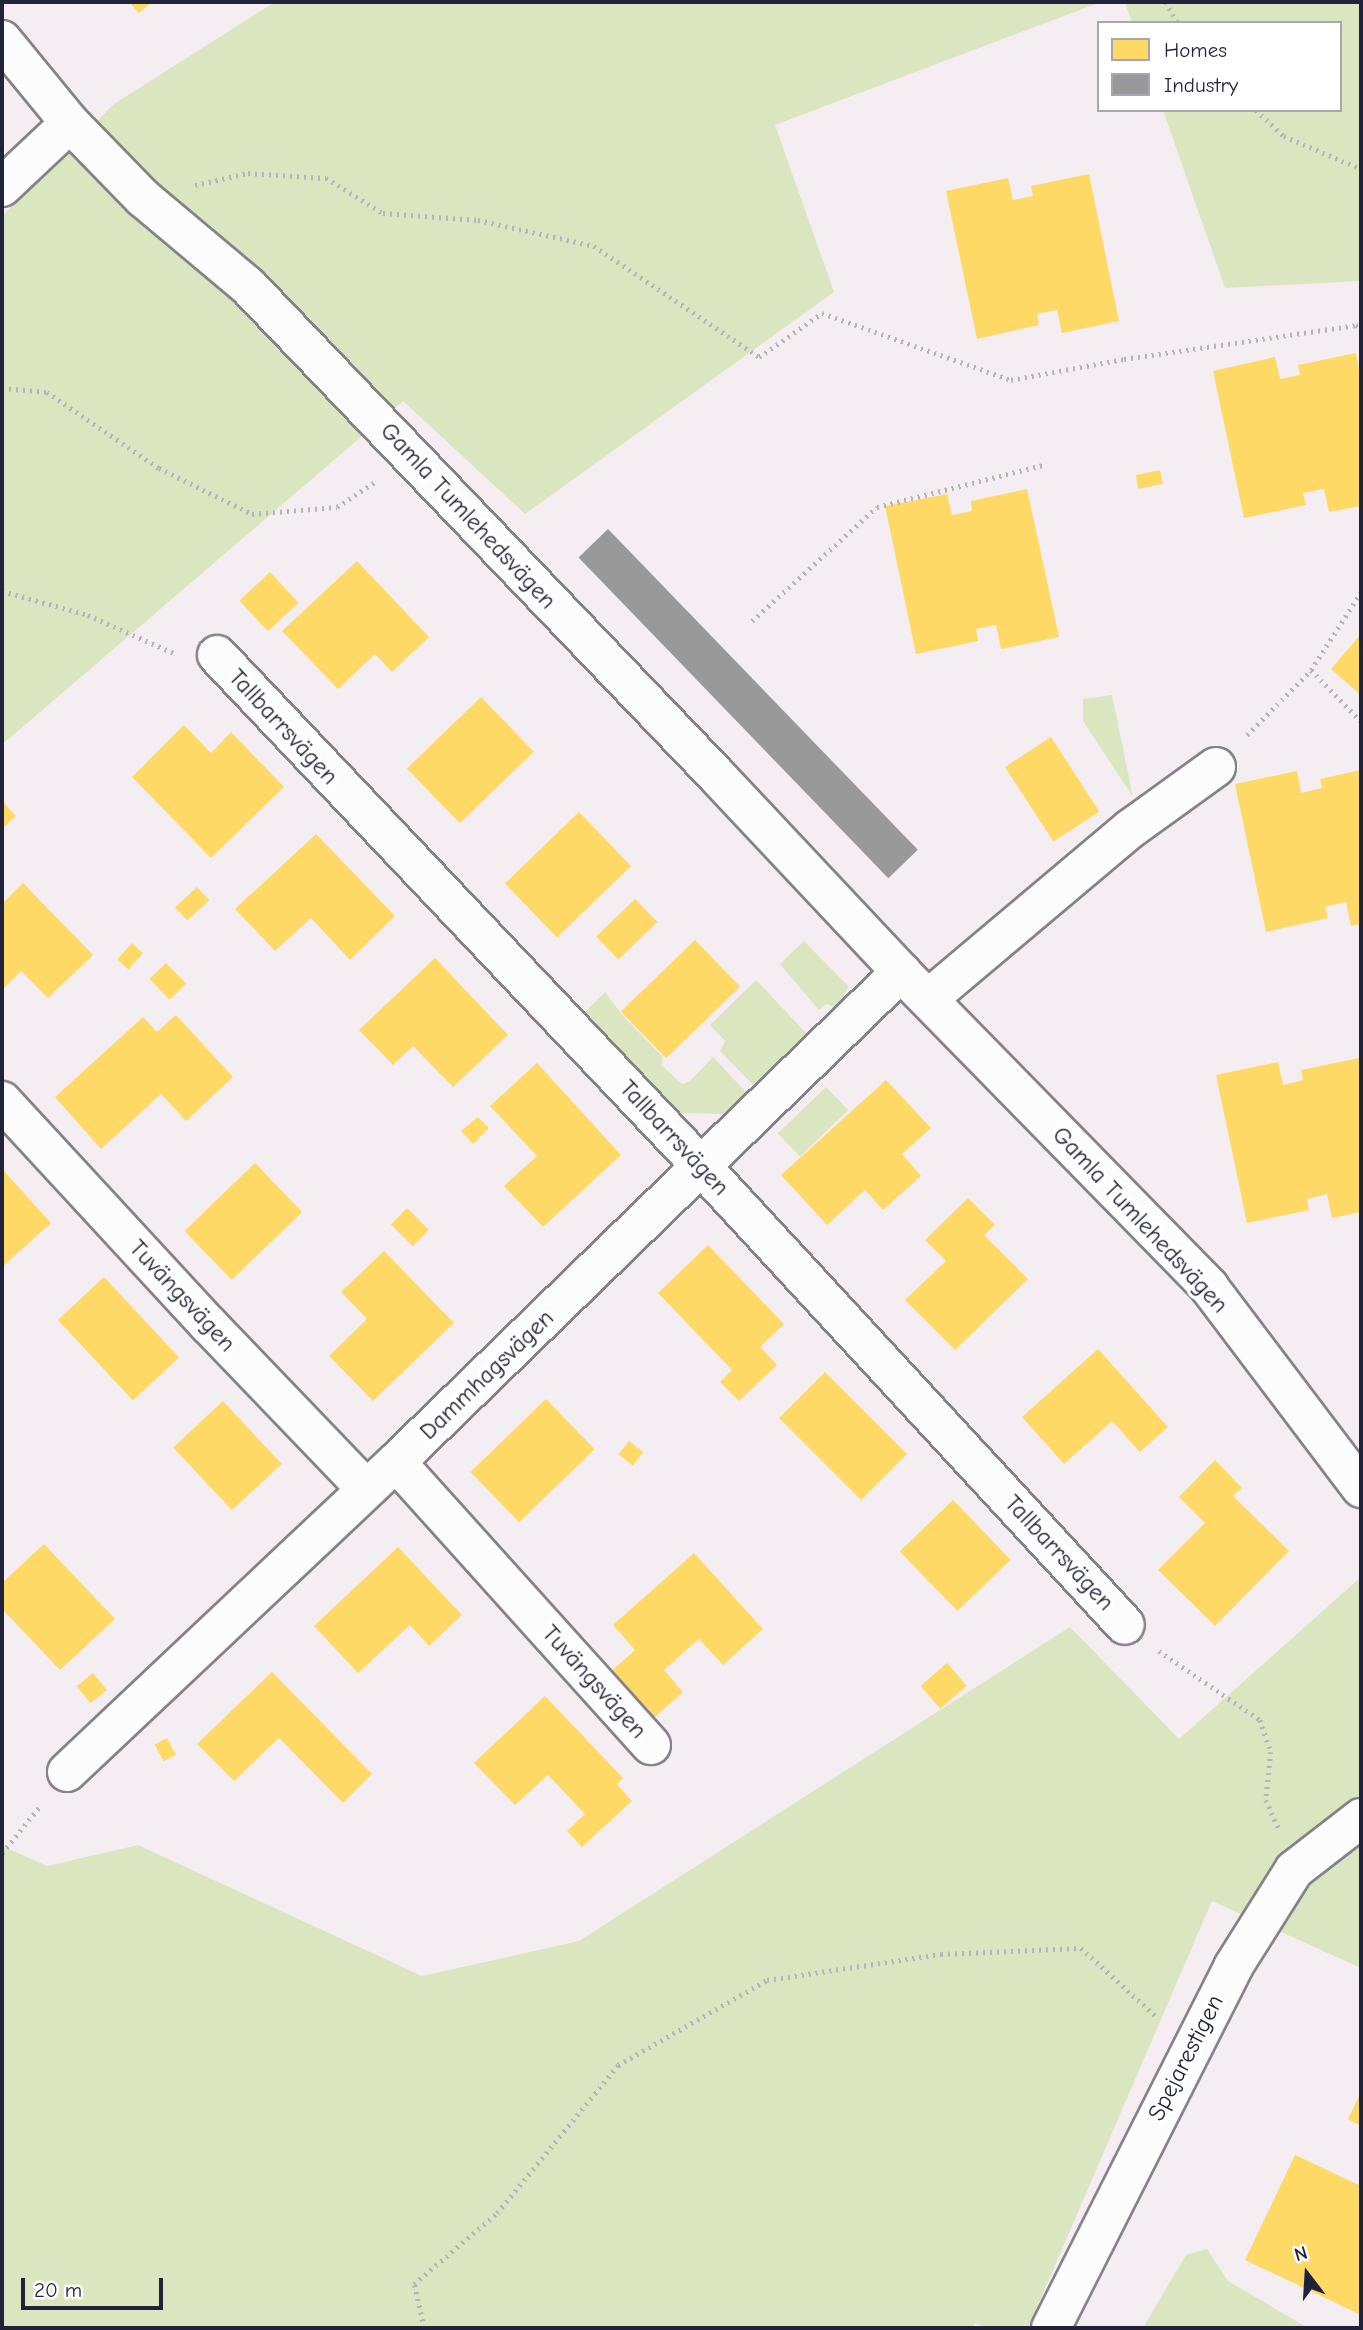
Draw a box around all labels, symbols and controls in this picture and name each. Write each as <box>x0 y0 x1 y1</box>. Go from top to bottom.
legend <box>1097 21 1342 112</box>
text: Homes <box>1164 38 1227 62</box>
text: Industry <box>1164 73 1238 97</box>
street label: Gamla Tumlehedsvägen <box>374 417 562 615</box>
street label: Tallbarrsvägen <box>222 663 344 791</box>
street label: Tallbarrsvägen <box>613 1074 735 1202</box>
street label: Gamla Tumlehedsvägen <box>1046 1121 1234 1319</box>
street label: Tuvängsvägen <box>123 1234 241 1358</box>
street label: Dammhagsvägen <box>414 1304 560 1446</box>
street label: Tallbarrsvägen <box>998 1489 1120 1617</box>
street label: Tuvängsvägen <box>536 1619 652 1745</box>
street label: Spejarestigen <box>1142 1990 1230 2126</box>
north arrow <box>1272 2239 1342 2309</box>
text: N <box>1292 2242 1310 2266</box>
scale bar <box>24 2264 166 2308</box>
text: 20 m <box>34 2278 82 2302</box>

